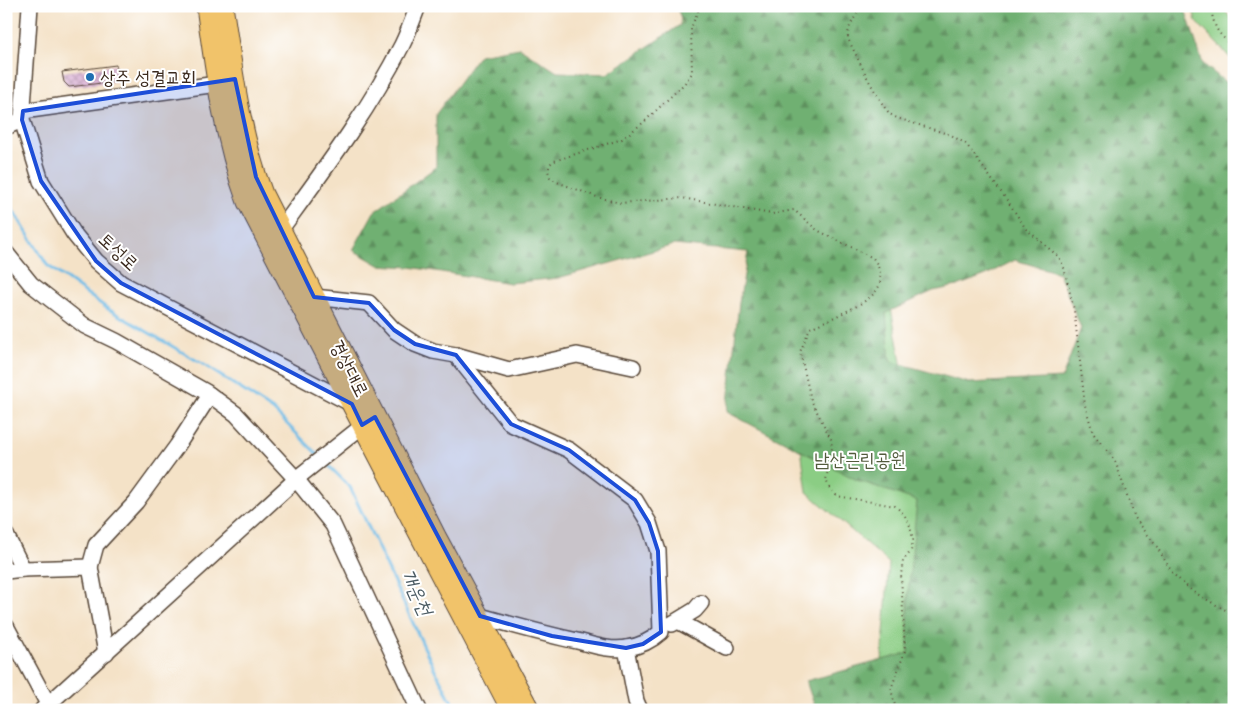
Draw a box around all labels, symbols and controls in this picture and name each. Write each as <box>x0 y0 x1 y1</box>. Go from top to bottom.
place label: 상주 성결교회 <box>100 64 196 90</box>
marker: 상주 성결교회 <box>84 71 96 83</box>
street label: 토성로 <box>93 226 145 276</box>
street label: 경상대로 <box>325 335 375 401</box>
park label: 남산근린공원 <box>814 446 906 472</box>
water label: 개운천 <box>395 564 441 621</box>

